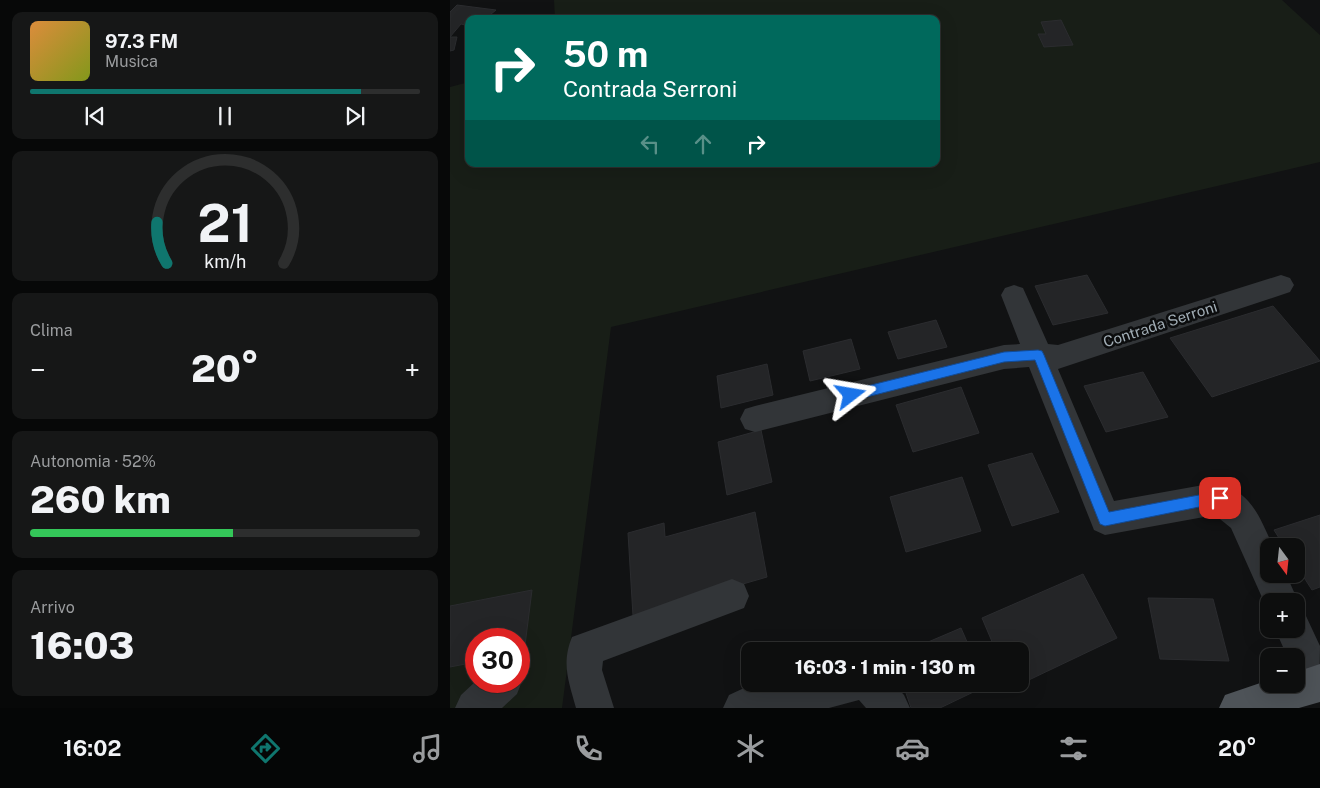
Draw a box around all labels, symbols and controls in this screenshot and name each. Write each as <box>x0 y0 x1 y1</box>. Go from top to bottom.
text: 97.3 FM <box>105 30 178 52</box>
text: 50 m <box>563 34 648 75</box>
icon: right <box>480 35 545 100</box>
text: Musica <box>105 52 158 71</box>
text: Contrada Serroni <box>563 76 737 102</box>
icon: previous <box>81 102 109 130</box>
icon: pause <box>211 102 239 130</box>
icon: next <box>341 102 369 130</box>
icon: left <box>636 130 664 158</box>
icon: ahead <box>689 130 717 158</box>
icon: right <box>742 130 770 158</box>
text: 21 <box>197 193 253 254</box>
text: km/h <box>204 251 246 272</box>
street label: Contrada Serroni <box>1101 298 1219 350</box>
text: Clima <box>30 321 73 340</box>
text: 20° <box>191 346 259 391</box>
text: − <box>30 353 46 386</box>
text: + <box>404 353 420 386</box>
position arrow <box>824 368 876 420</box>
text: Autonomia · 52% <box>30 452 156 471</box>
text: 260 km <box>30 477 171 522</box>
pin <box>1199 477 1241 519</box>
icon: arrive <box>1206 484 1234 512</box>
north arrow <box>1260 538 1305 582</box>
map controls <box>1260 538 1305 693</box>
button: + <box>1260 593 1305 638</box>
text: Arrivo <box>30 598 75 617</box>
text: 16:03 <box>30 623 134 668</box>
speed limit sign: 30 <box>465 628 530 693</box>
button: − <box>1260 648 1305 693</box>
text: 16:03 · 1 min · 130 m <box>795 656 975 678</box>
icon: directions <box>248 731 283 766</box>
icon: music <box>410 731 445 766</box>
icon: phone <box>571 731 606 766</box>
icon: climate <box>733 731 768 766</box>
icon: car <box>895 731 930 766</box>
icon: filters <box>1056 731 1091 766</box>
text: 16:02 <box>63 735 121 761</box>
text: 20° <box>1218 735 1257 761</box>

